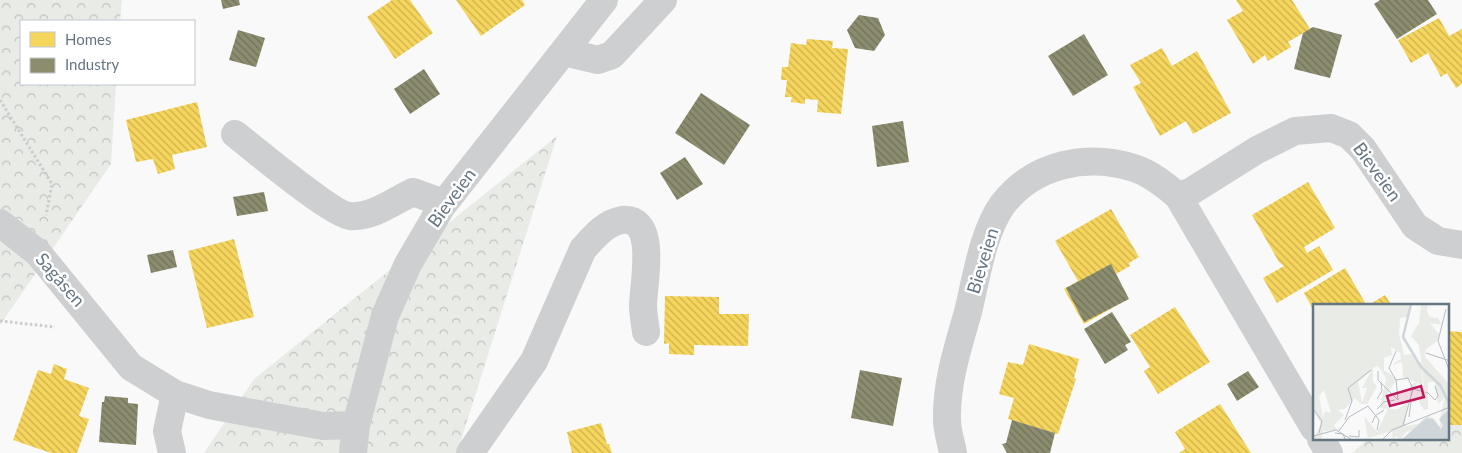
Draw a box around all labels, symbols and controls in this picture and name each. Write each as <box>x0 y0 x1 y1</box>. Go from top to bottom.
legend <box>20 20 195 85</box>
text: Homes <box>65 30 111 48</box>
text: Industry <box>65 55 120 73</box>
street label: Bieveien <box>1349 138 1407 205</box>
street label: Bieveien <box>422 164 480 231</box>
street label: Bieveien <box>962 225 1002 296</box>
street label: Sagåsen <box>31 248 90 311</box>
inset map <box>1313 304 1450 440</box>

